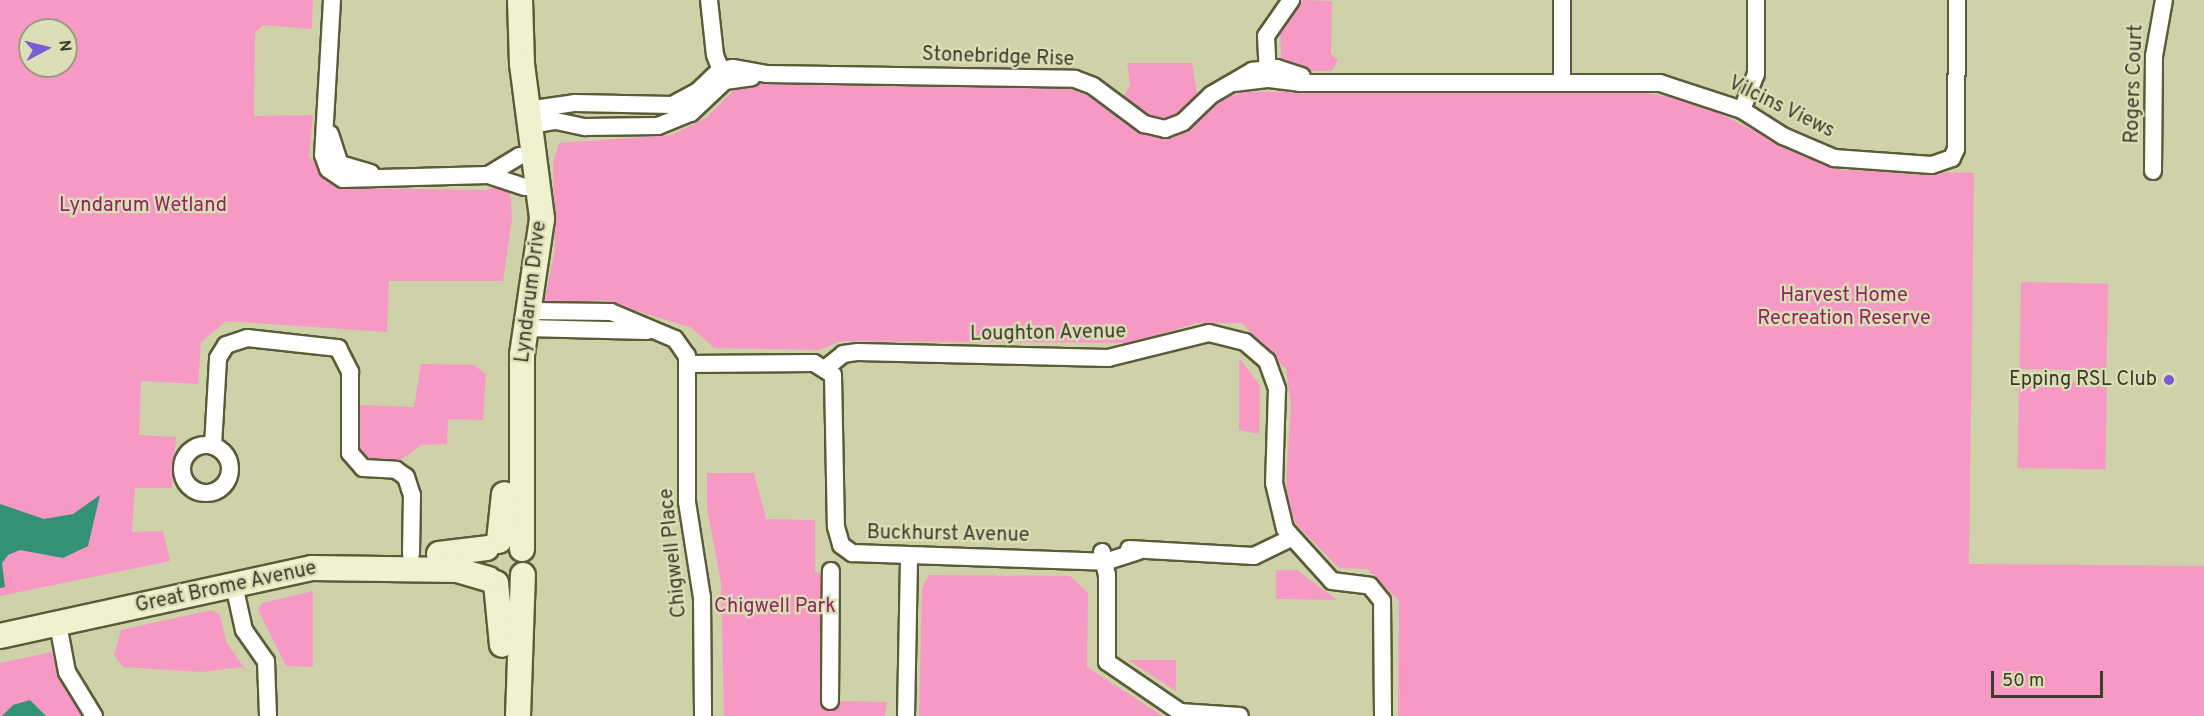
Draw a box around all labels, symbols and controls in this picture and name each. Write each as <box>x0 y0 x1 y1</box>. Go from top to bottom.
north arrow <box>18 18 78 78</box>
street label: Rogers Court <box>2121 24 2149 144</box>
text: N <box>53 39 75 53</box>
street label: Stonebridge Rise <box>921 43 1075 73</box>
street label: Vilcins Views <box>1724 72 1838 144</box>
park label: Lyndarum Wetland <box>59 194 227 218</box>
street label: Lyndarum Drive <box>511 220 553 364</box>
park label: Harvest Home Recreation Reserve <box>1757 284 1931 331</box>
street label: Loughton Avenue <box>969 321 1127 347</box>
place label: Epping RSL Club <box>2009 368 2157 392</box>
marker: Epping RSL Club <box>2162 373 2176 387</box>
street label: Chigwell Place <box>655 487 693 619</box>
street label: Buckhurst Avenue <box>866 522 1030 548</box>
street label: Great Brome Avenue <box>133 557 319 619</box>
park label: Chigwell Park <box>714 595 836 619</box>
scale bar <box>1994 659 2106 697</box>
text: 50 m <box>2002 670 2044 693</box>

